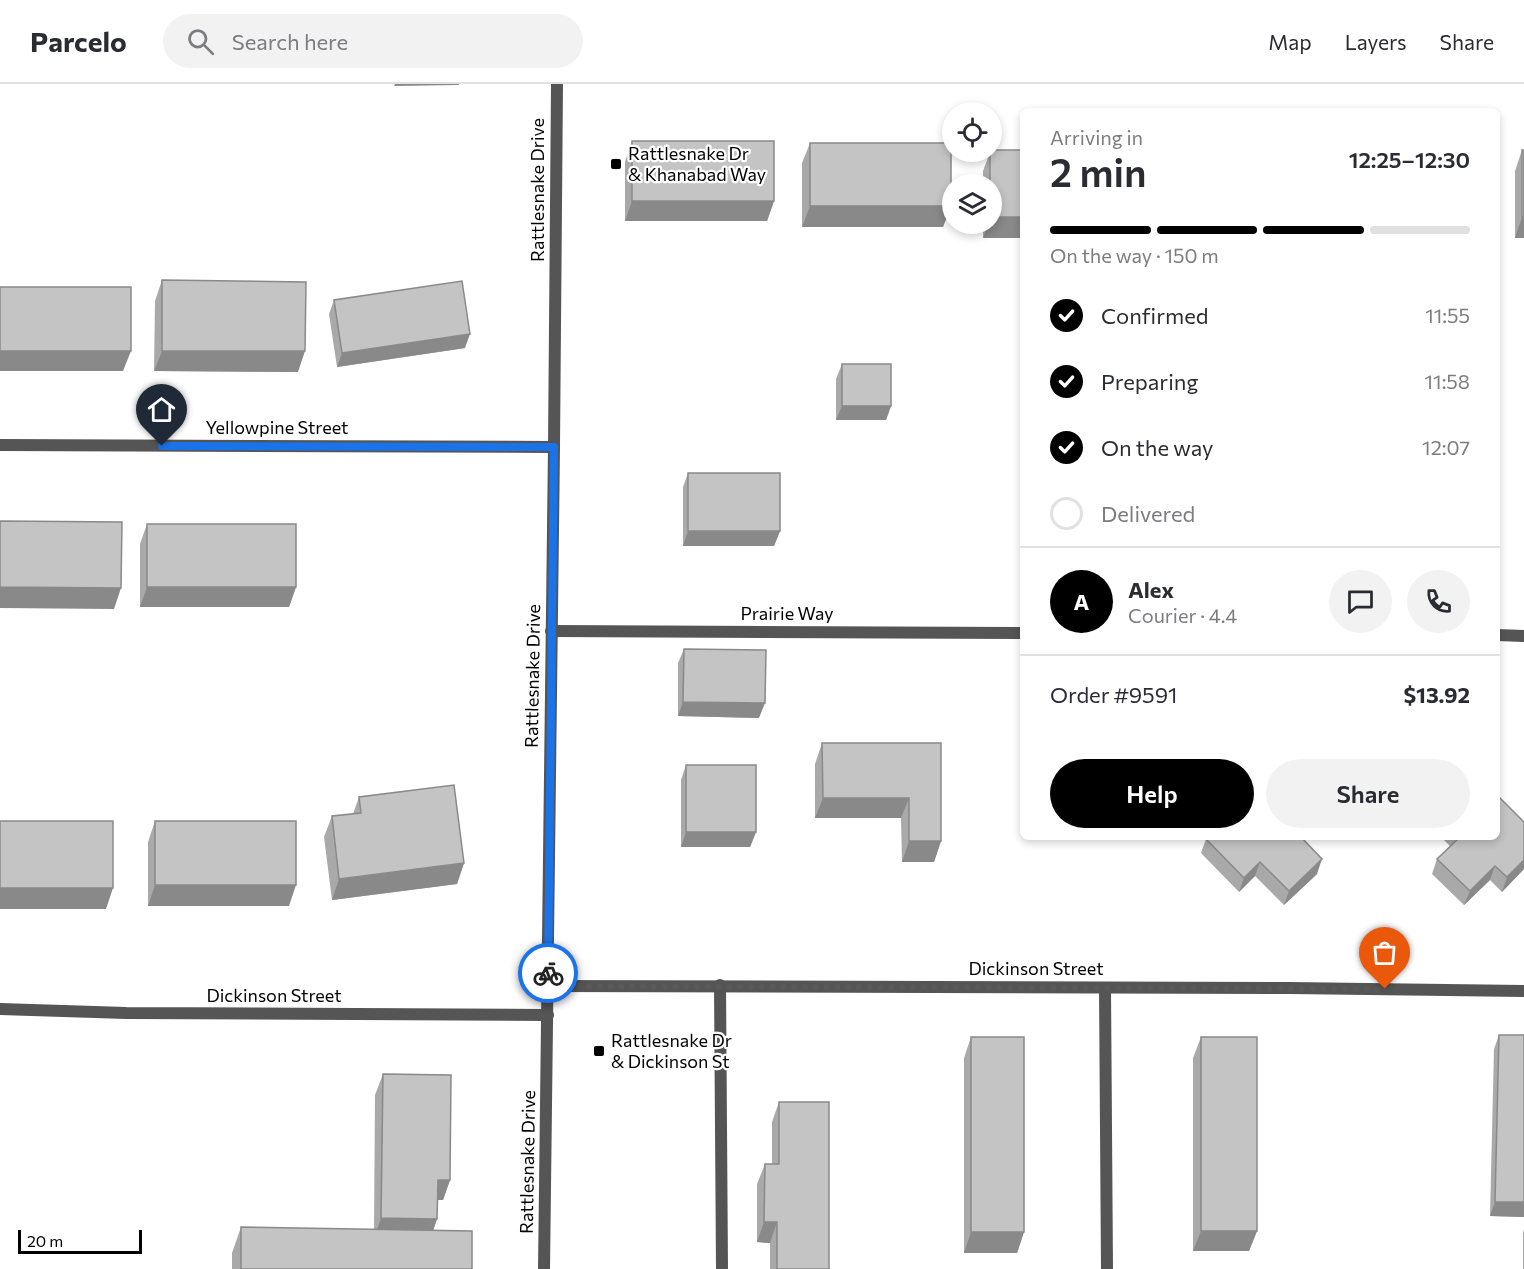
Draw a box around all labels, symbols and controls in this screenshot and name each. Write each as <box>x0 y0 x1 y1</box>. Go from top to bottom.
search box <box>163 14 583 68</box>
text: Parcelo <box>30 24 127 58</box>
icon: search <box>184 25 217 58</box>
text: Search here <box>232 28 348 55</box>
text: Map <box>1268 29 1312 54</box>
text: Layers <box>1345 29 1407 54</box>
text: Share <box>1440 29 1494 54</box>
map controls <box>942 102 1002 234</box>
button: locate <box>942 102 1002 162</box>
street label: Rattlesnake Drive <box>526 118 548 262</box>
text: Arriving in <box>1050 125 1143 149</box>
place label: Rattlesnake Dr & Khanabad Way <box>628 142 766 185</box>
text: 12:25–12:30 <box>1349 146 1470 173</box>
text: 2 min <box>1050 147 1147 195</box>
marker: Rattlesnake Dr & Khanabad Way <box>609 157 623 171</box>
button: layers <box>942 174 1002 234</box>
text: On the way · 150 m <box>1050 243 1219 267</box>
icon: check <box>1050 299 1083 332</box>
text: Confirmed <box>1101 302 1208 329</box>
text: 11:55 <box>1425 303 1470 327</box>
icon: check <box>1050 365 1083 398</box>
text: Preparing <box>1101 368 1198 395</box>
text: 11:58 <box>1425 369 1470 393</box>
pin <box>136 384 187 446</box>
icon: home <box>145 393 178 426</box>
street label: Yellowpine Street <box>206 416 348 438</box>
icon: check <box>1050 431 1083 464</box>
text: On the way <box>1101 434 1213 461</box>
text: 12:07 <box>1422 435 1470 459</box>
text: Delivered <box>1101 500 1195 527</box>
button: chat <box>1329 570 1392 633</box>
button: phone <box>1407 570 1470 633</box>
text: Alex <box>1128 576 1174 603</box>
text: A <box>1074 588 1089 615</box>
street label: Prairie Way <box>740 602 834 624</box>
text: Courier · 4.4 <box>1128 603 1237 627</box>
street label: Rattlesnake Drive <box>520 604 544 748</box>
text: Order #9591 <box>1050 681 1177 708</box>
text: $13.92 <box>1403 681 1470 708</box>
button: Help <box>1050 759 1254 828</box>
button: Share <box>1266 759 1470 828</box>
pin <box>1359 927 1410 989</box>
icon: bag <box>1368 936 1401 969</box>
courier <box>518 943 578 1003</box>
icon: bike <box>532 957 565 990</box>
street label: Dickinson Street <box>968 957 1104 979</box>
street label: Dickinson Street <box>206 984 342 1006</box>
place label: Rattlesnake Dr & Dickinson St <box>611 1029 732 1072</box>
marker: Rattlesnake Dr & Dickinson St <box>592 1044 606 1058</box>
street label: Rattlesnake Drive <box>515 1090 539 1234</box>
scale bar <box>18 1227 142 1254</box>
text: 20 m <box>27 1231 63 1250</box>

